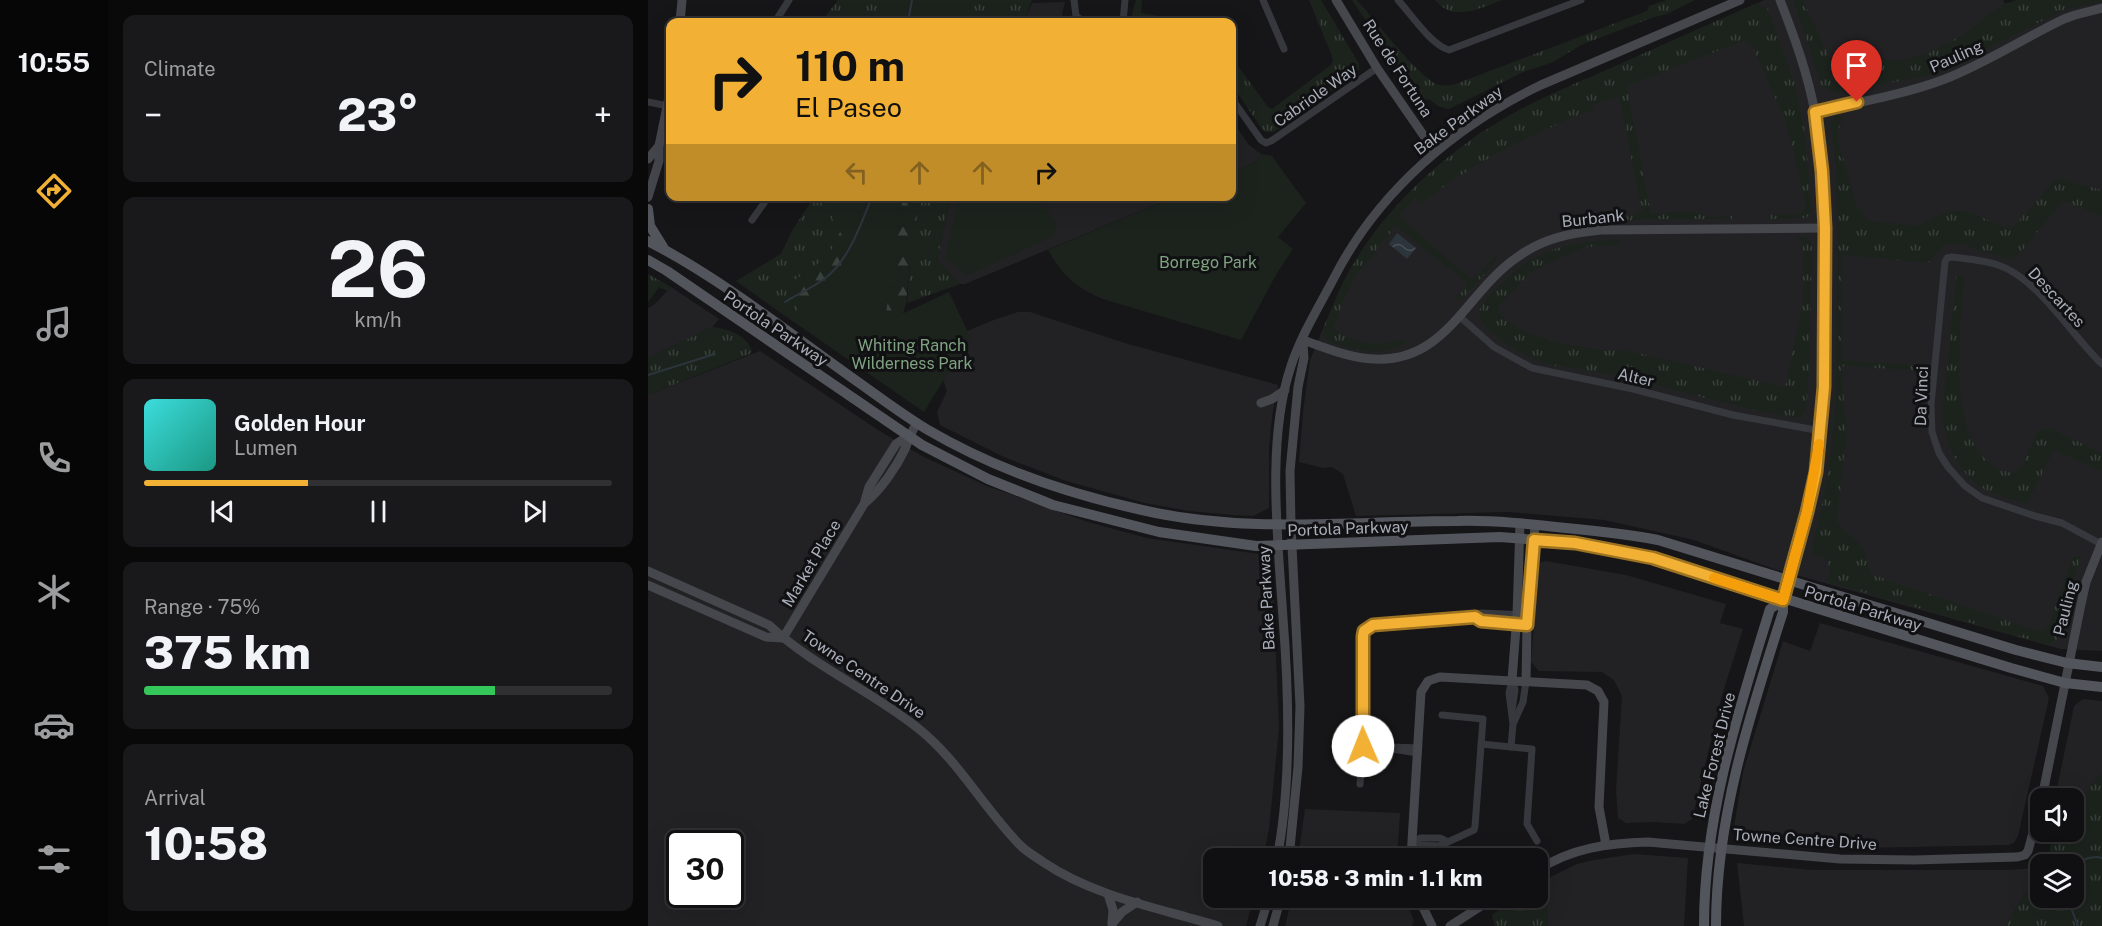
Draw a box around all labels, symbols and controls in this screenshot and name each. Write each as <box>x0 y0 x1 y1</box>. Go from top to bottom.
street label: Rue de Fortuna <box>1359 16 1436 121</box>
street label: Pauling <box>1927 36 1986 77</box>
pin <box>1831 40 1882 102</box>
text: 110 m <box>795 41 905 90</box>
icon: right <box>696 42 774 120</box>
text: 10:55 <box>18 46 90 78</box>
icon: arrive <box>1840 49 1873 82</box>
text: Climate <box>144 57 216 81</box>
street label: Cabriole Way <box>1270 60 1361 131</box>
street label: Bake Parkway <box>1410 82 1507 159</box>
text: 23° <box>337 88 419 141</box>
text: El Paseo <box>795 91 902 123</box>
text: − <box>144 96 162 134</box>
text: + <box>594 96 612 134</box>
icon: left <box>840 156 873 189</box>
icon: ahead <box>903 156 936 189</box>
icon: ahead <box>966 156 999 189</box>
icon: right <box>1029 156 1062 189</box>
icon: directions <box>33 170 75 212</box>
street label: Burbank <box>1561 206 1625 231</box>
text: 26 <box>327 223 429 315</box>
park label: Borrego Park <box>1159 253 1257 272</box>
street label: Descartes <box>2024 264 2089 331</box>
street label: Portola Parkway <box>720 287 832 370</box>
icon: music <box>33 303 75 345</box>
text: km/h <box>354 308 402 332</box>
park label: Whiting Ranch Wilderness Park <box>852 336 973 373</box>
street label: Alter <box>1616 364 1656 391</box>
street label: Da Vinci <box>1911 366 1932 426</box>
text: Golden Hour <box>234 410 365 436</box>
text: Lumen <box>234 436 298 460</box>
icon: phone <box>33 437 75 479</box>
icon: previous <box>206 495 239 528</box>
icon: pause <box>362 495 395 528</box>
icon: next <box>518 495 551 528</box>
street label: Market Place <box>778 516 845 610</box>
street label: Portola Parkway <box>1287 517 1409 540</box>
street label: Bake Parkway <box>1254 545 1279 651</box>
icon: climate <box>33 571 75 613</box>
street label: Pauling <box>2049 578 2082 638</box>
street label: Portola Parkway <box>1802 582 1924 635</box>
text: Range · 75% <box>144 595 260 619</box>
text: 375 km <box>144 626 311 679</box>
street label: Towne Centre Drive <box>799 626 929 723</box>
street label: Lake Forest Drive <box>1690 690 1739 820</box>
icon: car <box>33 704 75 746</box>
position arrow <box>1331 714 1395 778</box>
text: Arrival <box>144 786 206 810</box>
map controls <box>2030 788 2084 908</box>
button: sound <box>2030 788 2084 842</box>
text: 10:58 <box>144 817 268 870</box>
street label: Towne Centre Drive <box>1732 825 1878 854</box>
speed limit sign: 30 <box>666 830 744 908</box>
icon: filters <box>33 838 75 880</box>
button: layers <box>2030 854 2084 908</box>
text: 10:58 · 3 min · 1.1 km <box>1268 865 1483 891</box>

